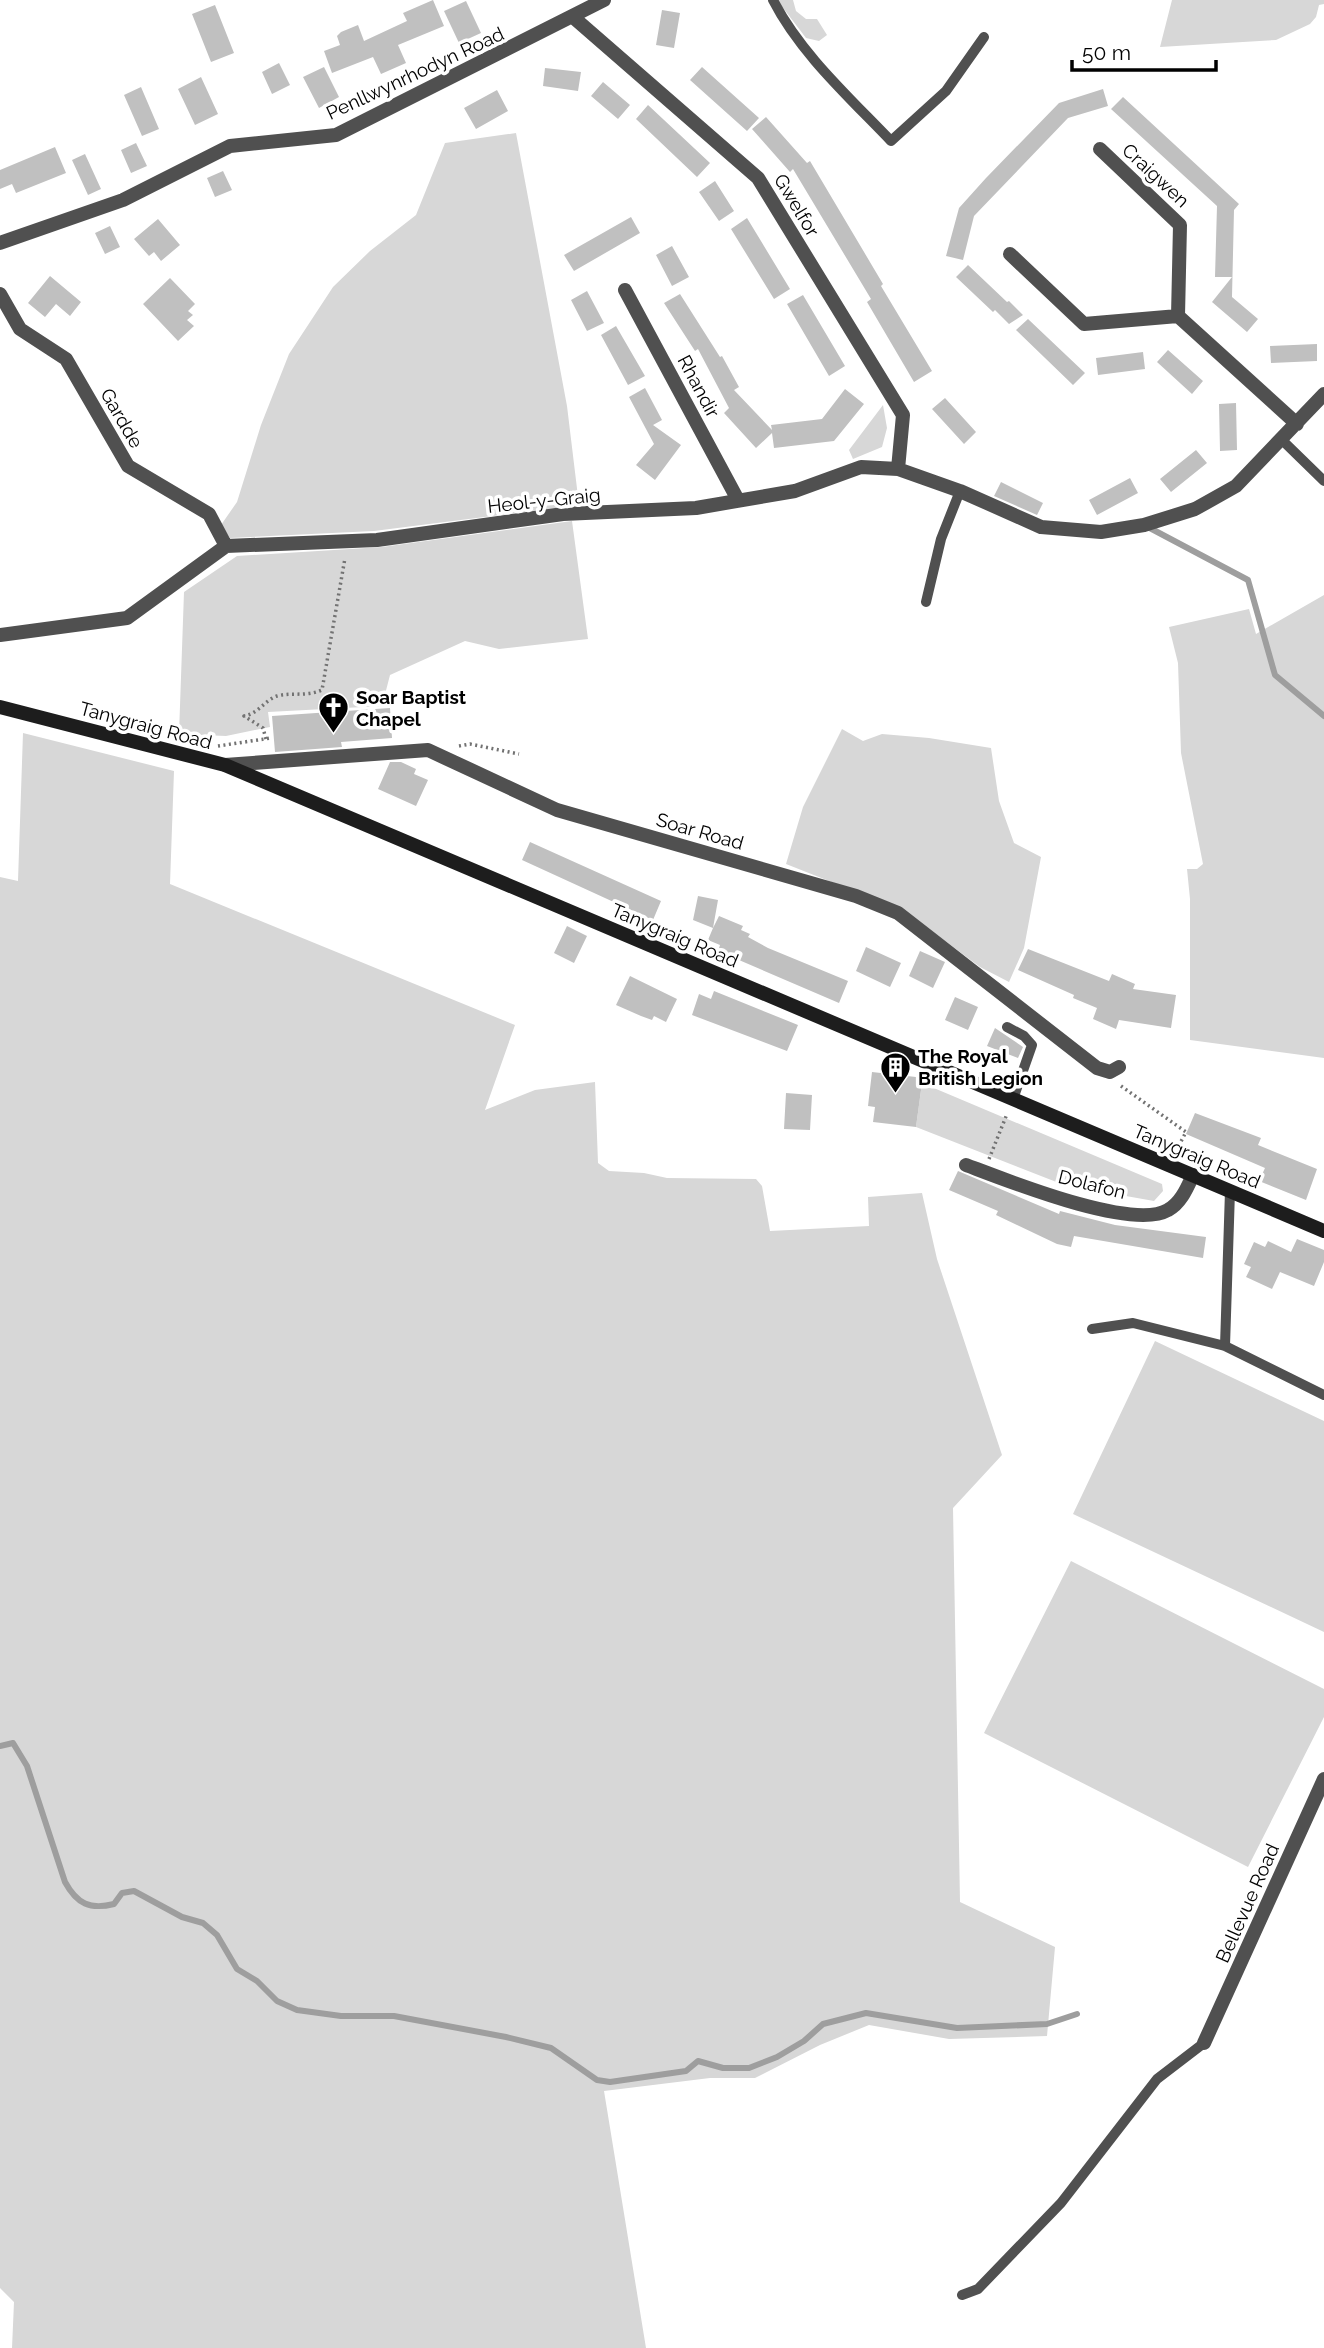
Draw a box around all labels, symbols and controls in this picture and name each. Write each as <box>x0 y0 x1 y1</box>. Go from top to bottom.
street label: Penllwynrhodyn Road <box>323 22 507 124</box>
scale bar <box>1072 28 1216 72</box>
text: 50 m <box>1082 40 1131 65</box>
street label: Craigwen <box>1118 139 1194 211</box>
street label: Gwelfor <box>770 170 824 240</box>
street label: Rhandir <box>673 351 725 421</box>
street label: Gardde <box>96 384 148 452</box>
street label: Heol-y-Graig <box>486 483 602 517</box>
place label: Soar Baptist Chapel <box>356 686 467 730</box>
church icon: Soar Baptist Chapel <box>316 691 350 735</box>
street label: Tanygraig Road <box>78 697 214 753</box>
street label: Soar Road <box>654 808 746 854</box>
street label: Tanygraig Road <box>608 898 742 972</box>
place label: The Royal British Legion <box>918 1045 1043 1089</box>
building icon: The Royal British Legion <box>878 1050 912 1094</box>
street label: Tanygraig Road <box>1130 1119 1264 1193</box>
street label: Dolafon <box>1056 1165 1128 1203</box>
street label: Bellevue Road <box>1211 1840 1283 1966</box>

